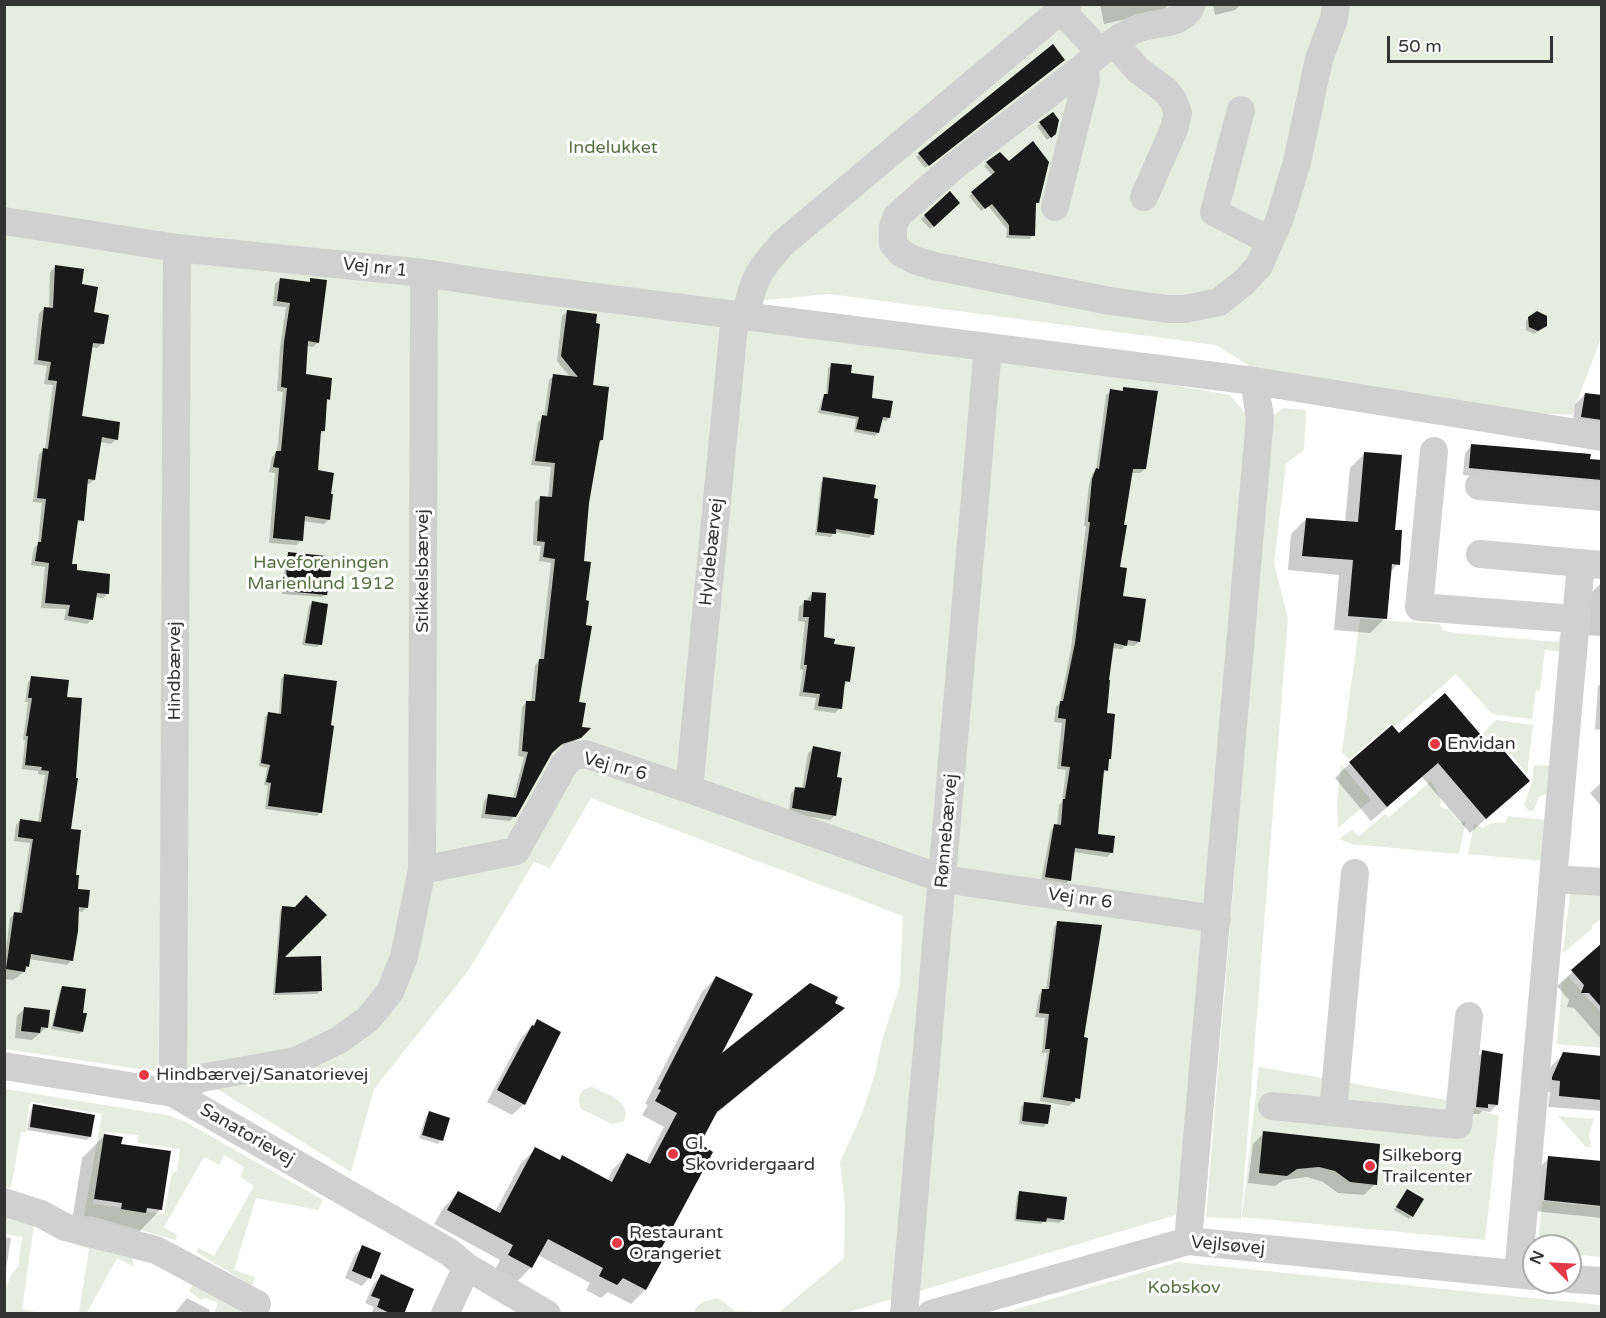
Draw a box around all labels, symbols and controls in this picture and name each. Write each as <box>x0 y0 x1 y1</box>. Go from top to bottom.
scale bar <box>1390 24 1556 62</box>
text: 50 m <box>1398 35 1442 57</box>
park label: Indelukket <box>568 137 658 159</box>
street label: Vej nr 1 <box>342 254 408 282</box>
street label: Hyldebærvej <box>696 497 728 607</box>
street label: Stikkelsbærvej <box>412 509 434 633</box>
park label: Haveforeningen Marienlund 1912 <box>247 552 395 594</box>
street label: Hindbærvej <box>164 621 186 721</box>
place label: Envidan <box>1447 733 1516 755</box>
marker: Envidan <box>1428 737 1442 751</box>
street label: Vej nr 6 <box>581 748 649 786</box>
street label: Rønnebærvej <box>931 773 963 889</box>
street label: Vej nr 6 <box>1046 884 1114 914</box>
place label: Hindbærvej/Sanatorievej <box>156 1064 368 1086</box>
marker: Hindbærvej/Sanatorievej <box>137 1068 151 1082</box>
street label: Sanatorievej <box>196 1099 298 1171</box>
place label: Gl. Skovridergaard <box>685 1133 815 1176</box>
place label: Silkeborg Trailcenter <box>1382 1145 1472 1188</box>
marker: Gl. Skovridergaard <box>666 1147 680 1161</box>
marker: Silkeborg Trailcenter <box>1363 1159 1377 1173</box>
place label: Restaurant Orangeriet <box>629 1222 723 1264</box>
street label: Vejlsøvej <box>1190 1232 1266 1260</box>
north arrow <box>1522 1234 1582 1294</box>
marker: Restaurant Orangeriet <box>610 1236 624 1250</box>
text: N <box>1526 1248 1549 1267</box>
park label: Kobskov <box>1147 1277 1221 1299</box>

